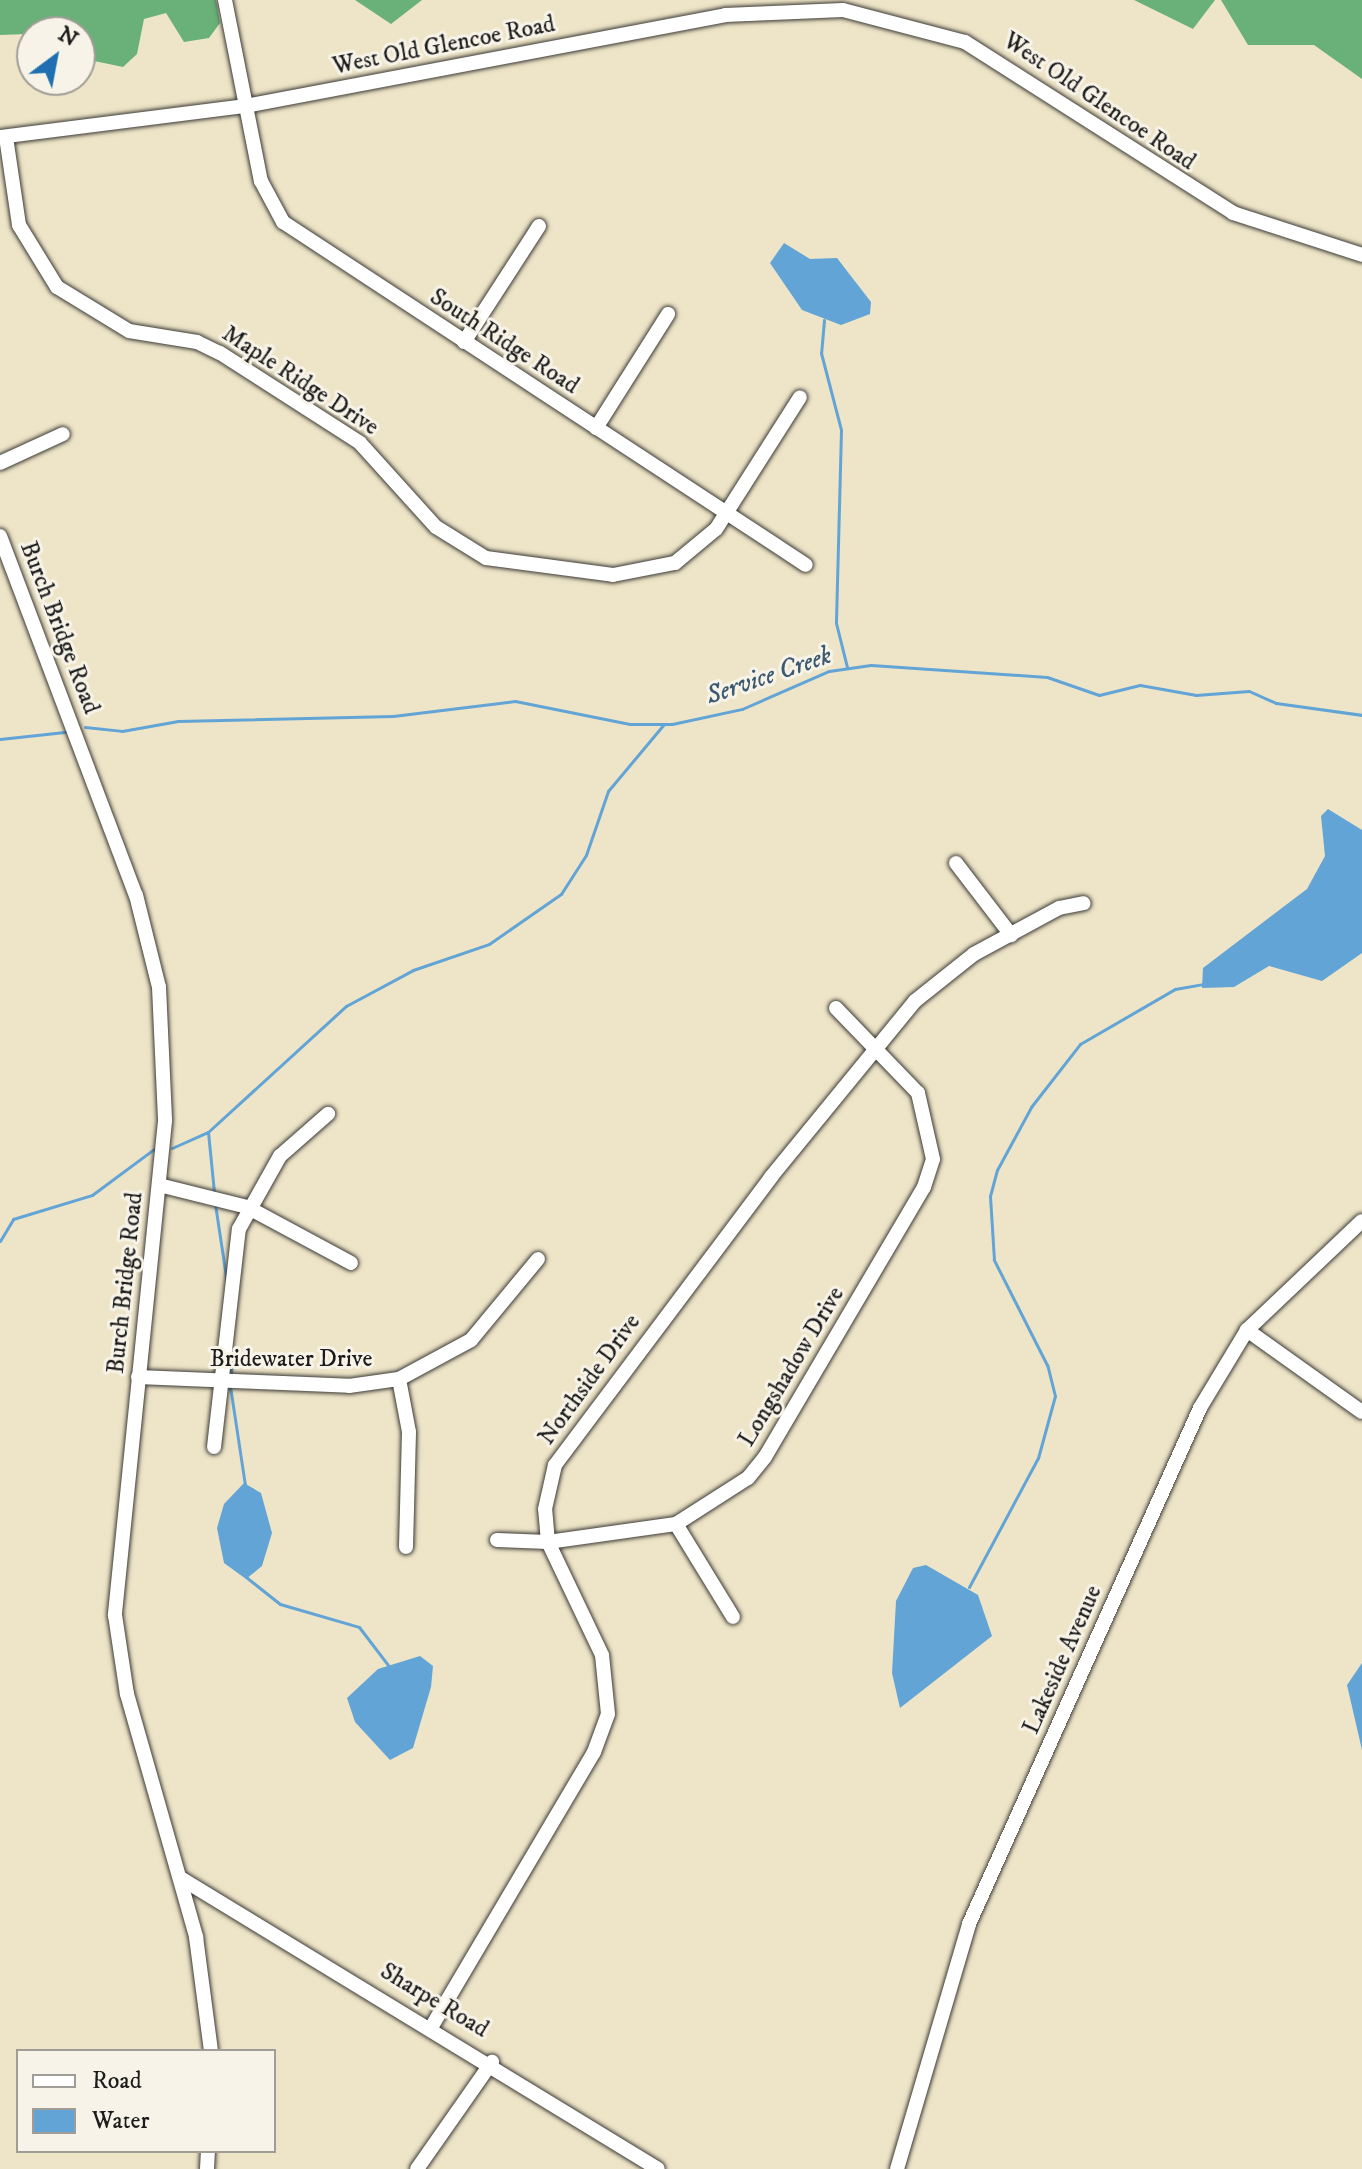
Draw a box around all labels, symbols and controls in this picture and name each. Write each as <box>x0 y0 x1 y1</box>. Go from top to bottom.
street label: West Old Glencoe Road <box>330 10 558 82</box>
north arrow <box>16 16 96 96</box>
text: N <box>53 21 83 53</box>
street label: West Old Glencoe Road <box>997 27 1201 177</box>
street label: South Ridge Road <box>424 283 584 401</box>
street label: Maple Ridge Drive <box>216 320 384 442</box>
street label: Burch Bridge Road <box>13 538 105 718</box>
water label: Service Creek <box>702 640 836 712</box>
street label: Burch Bridge Road <box>102 1191 150 1375</box>
street label: Longshadow Drive <box>733 1282 851 1452</box>
street label: Northside Drive <box>533 1309 647 1451</box>
street label: Bridewater Drive <box>210 1346 372 1374</box>
street label: Lakeside Avenue <box>1017 1581 1109 1739</box>
street label: Sharpe Road <box>375 1957 493 2045</box>
legend <box>16 2049 276 2153</box>
text: Road <box>92 2066 142 2096</box>
text: Water <box>92 2106 149 2136</box>

